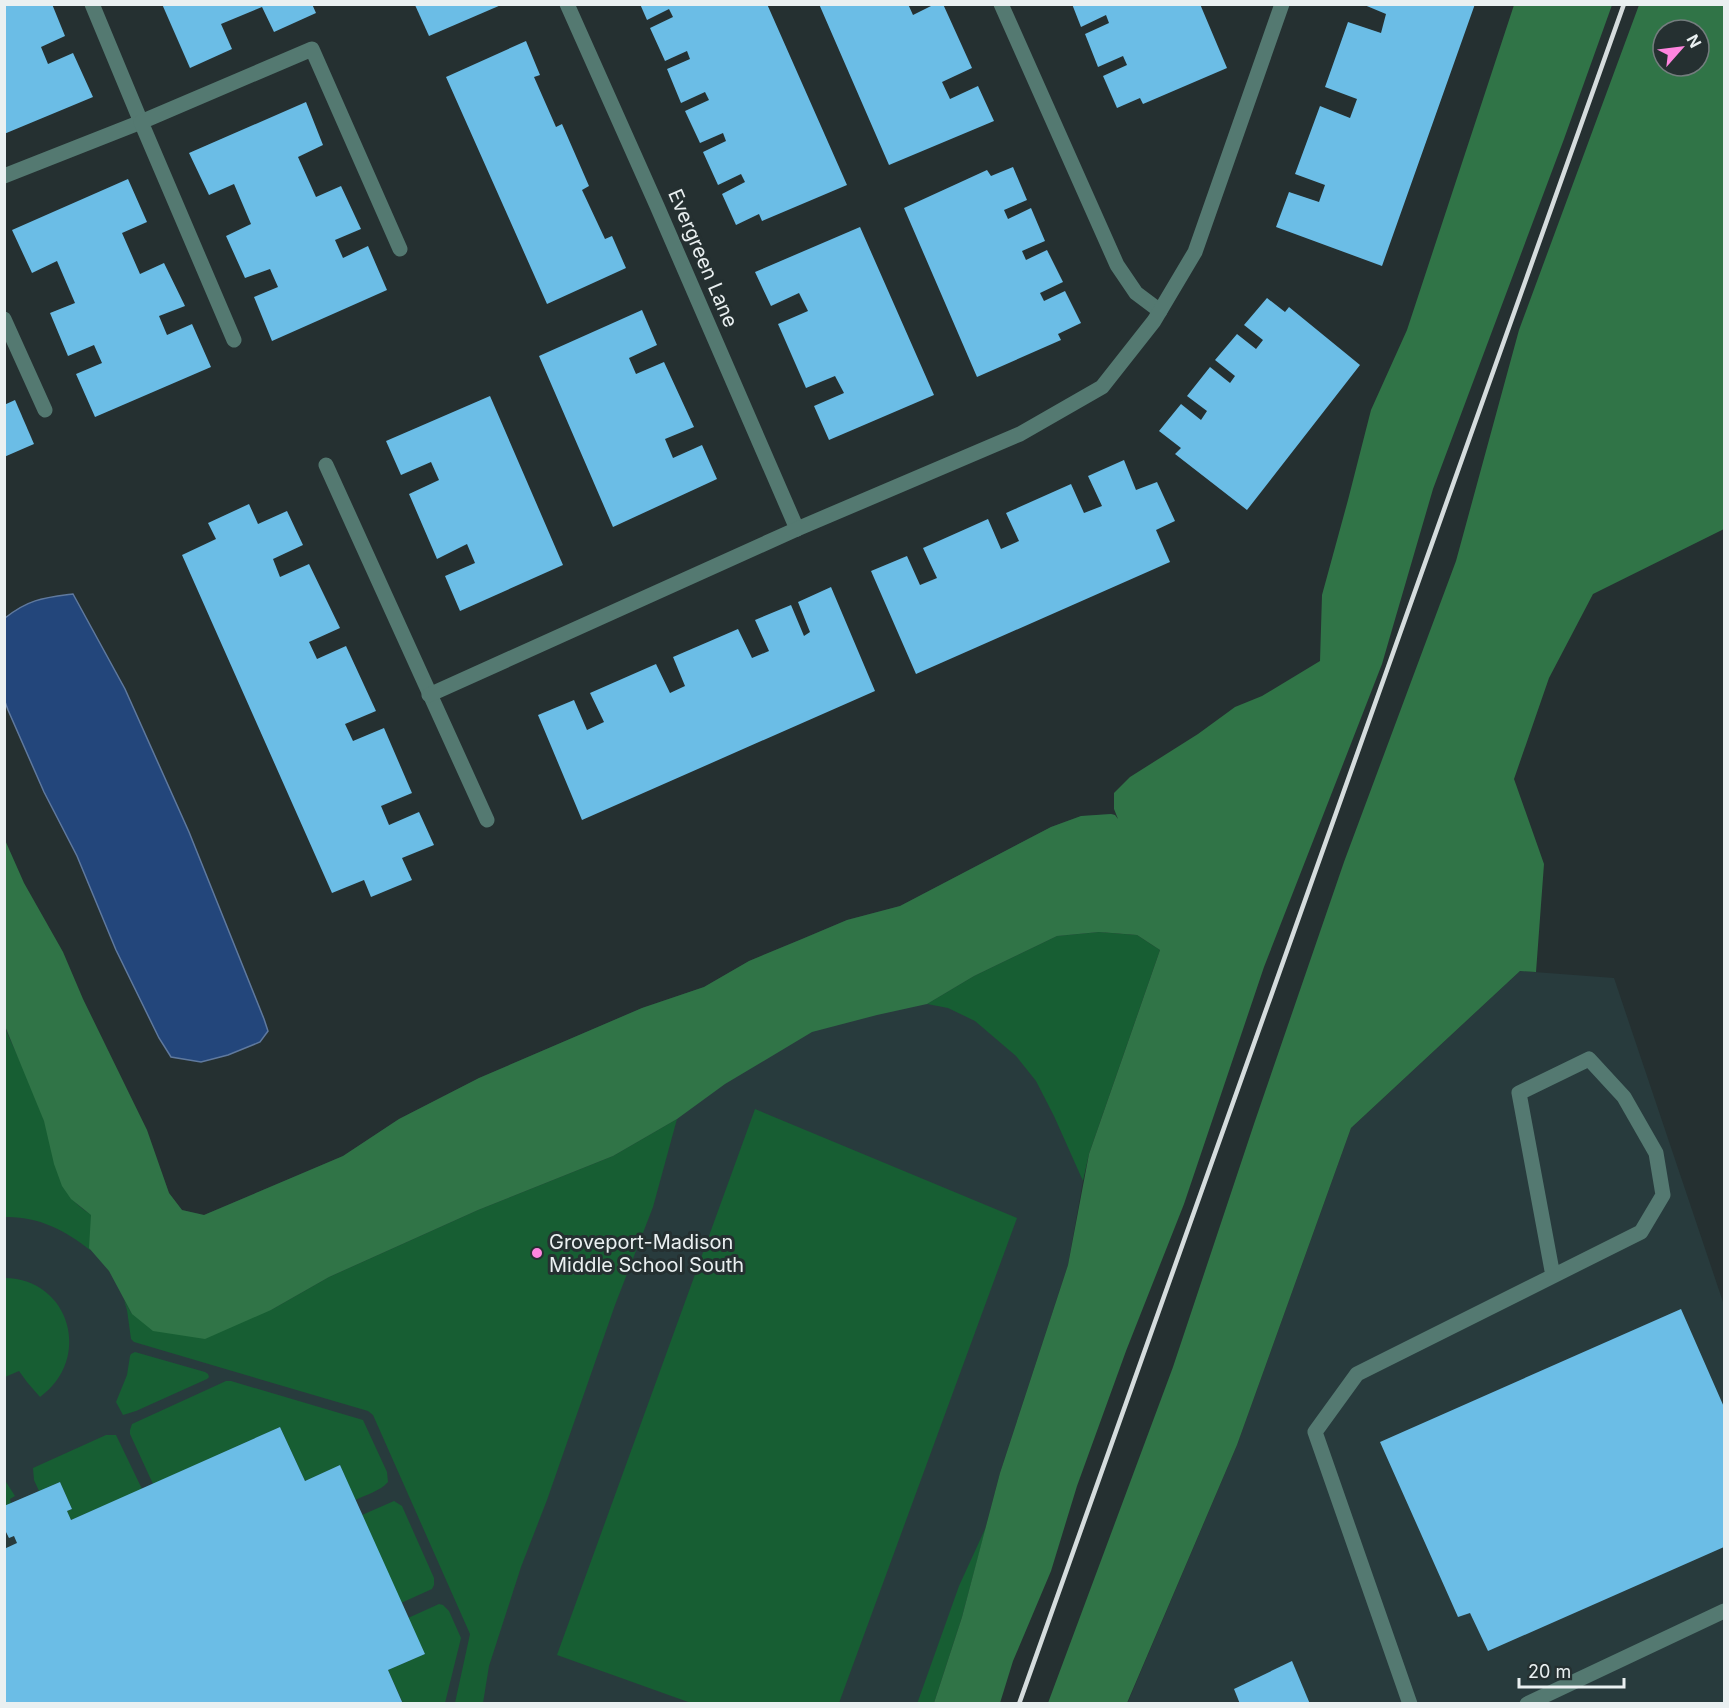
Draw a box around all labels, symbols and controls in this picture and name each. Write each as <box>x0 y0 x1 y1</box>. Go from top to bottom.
north arrow <box>1651 18 1711 78</box>
text: N <box>1683 31 1706 51</box>
street label: Evergreen Lane <box>663 185 743 331</box>
place label: Groveport-Madison Middle School South <box>549 1230 744 1277</box>
marker: Groveport-Madison Middle School South <box>530 1246 544 1260</box>
scale bar <box>1519 1651 1624 1689</box>
text: 20 m <box>1528 1661 1571 1682</box>

